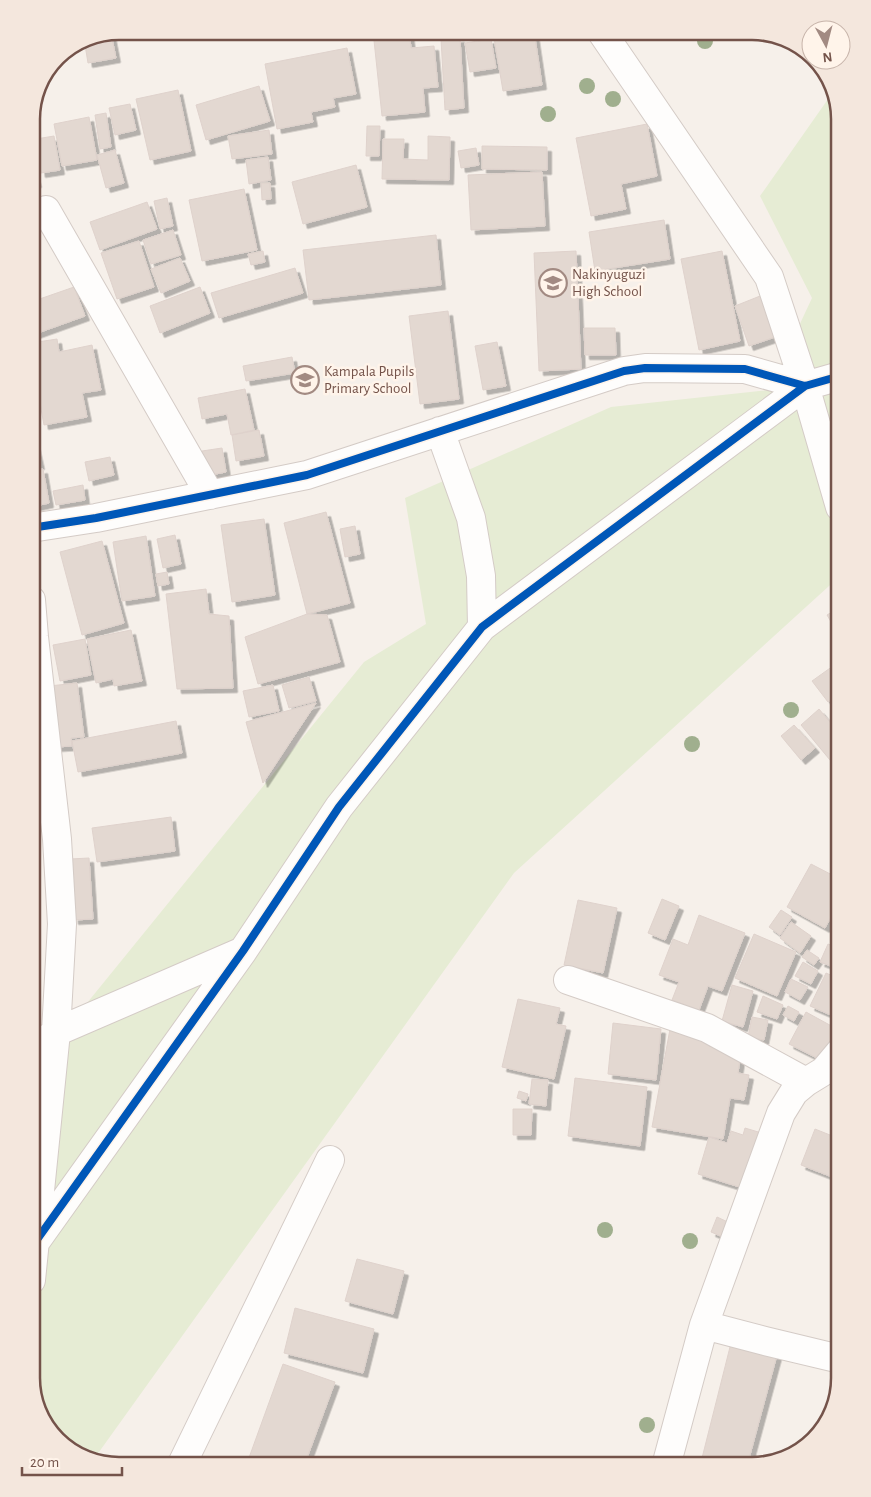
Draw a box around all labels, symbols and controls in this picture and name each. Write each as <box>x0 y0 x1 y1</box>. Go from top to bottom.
north arrow <box>801 20 851 70</box>
text: N <box>822 49 833 64</box>
place label: Nakinyuguzi High School <box>572 267 646 299</box>
school or university icon: Nakinyuguzi High School <box>538 268 568 298</box>
place label: Kampala Pupils Primary School <box>324 364 414 396</box>
school or university icon: Kampala Pupils Primary School <box>290 365 320 395</box>
scale bar <box>22 1444 122 1476</box>
text: 20 m <box>30 1455 59 1470</box>

